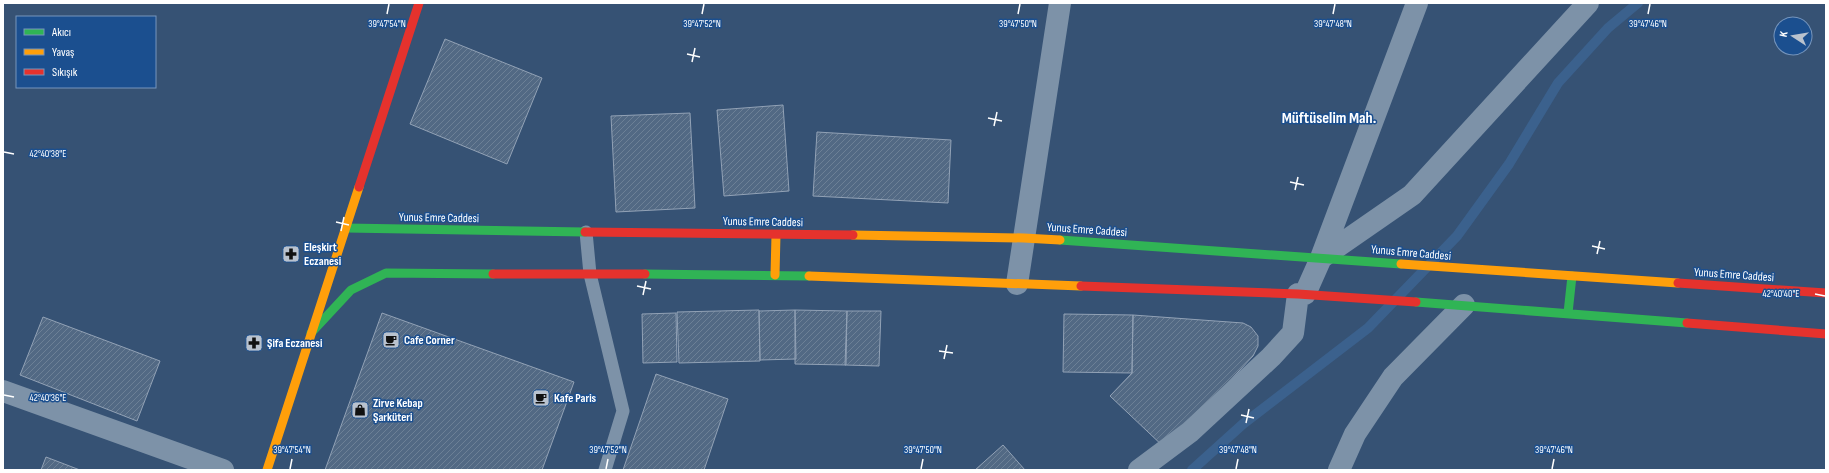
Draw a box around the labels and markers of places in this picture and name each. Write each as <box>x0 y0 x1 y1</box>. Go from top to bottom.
place label: Eleşkirt Eczanesi <box>304 240 341 269</box>
pharmacy icon: Eleşkirt Eczanesi <box>281 244 301 264</box>
cafe icon: Cafe Corner <box>381 330 401 350</box>
pharmacy icon: Şifa Eczanesi <box>244 333 264 353</box>
place label: Cafe Corner <box>404 333 455 348</box>
place label: Şifa Eczanesi <box>267 336 322 351</box>
cafe icon: Kafe Paris <box>531 388 551 408</box>
place label: Kafe Paris <box>554 391 597 406</box>
place label: Zirve Kebap Şarküteri <box>373 396 423 425</box>
shop icon: Zirve Kebap Şarküteri <box>350 400 370 420</box>

